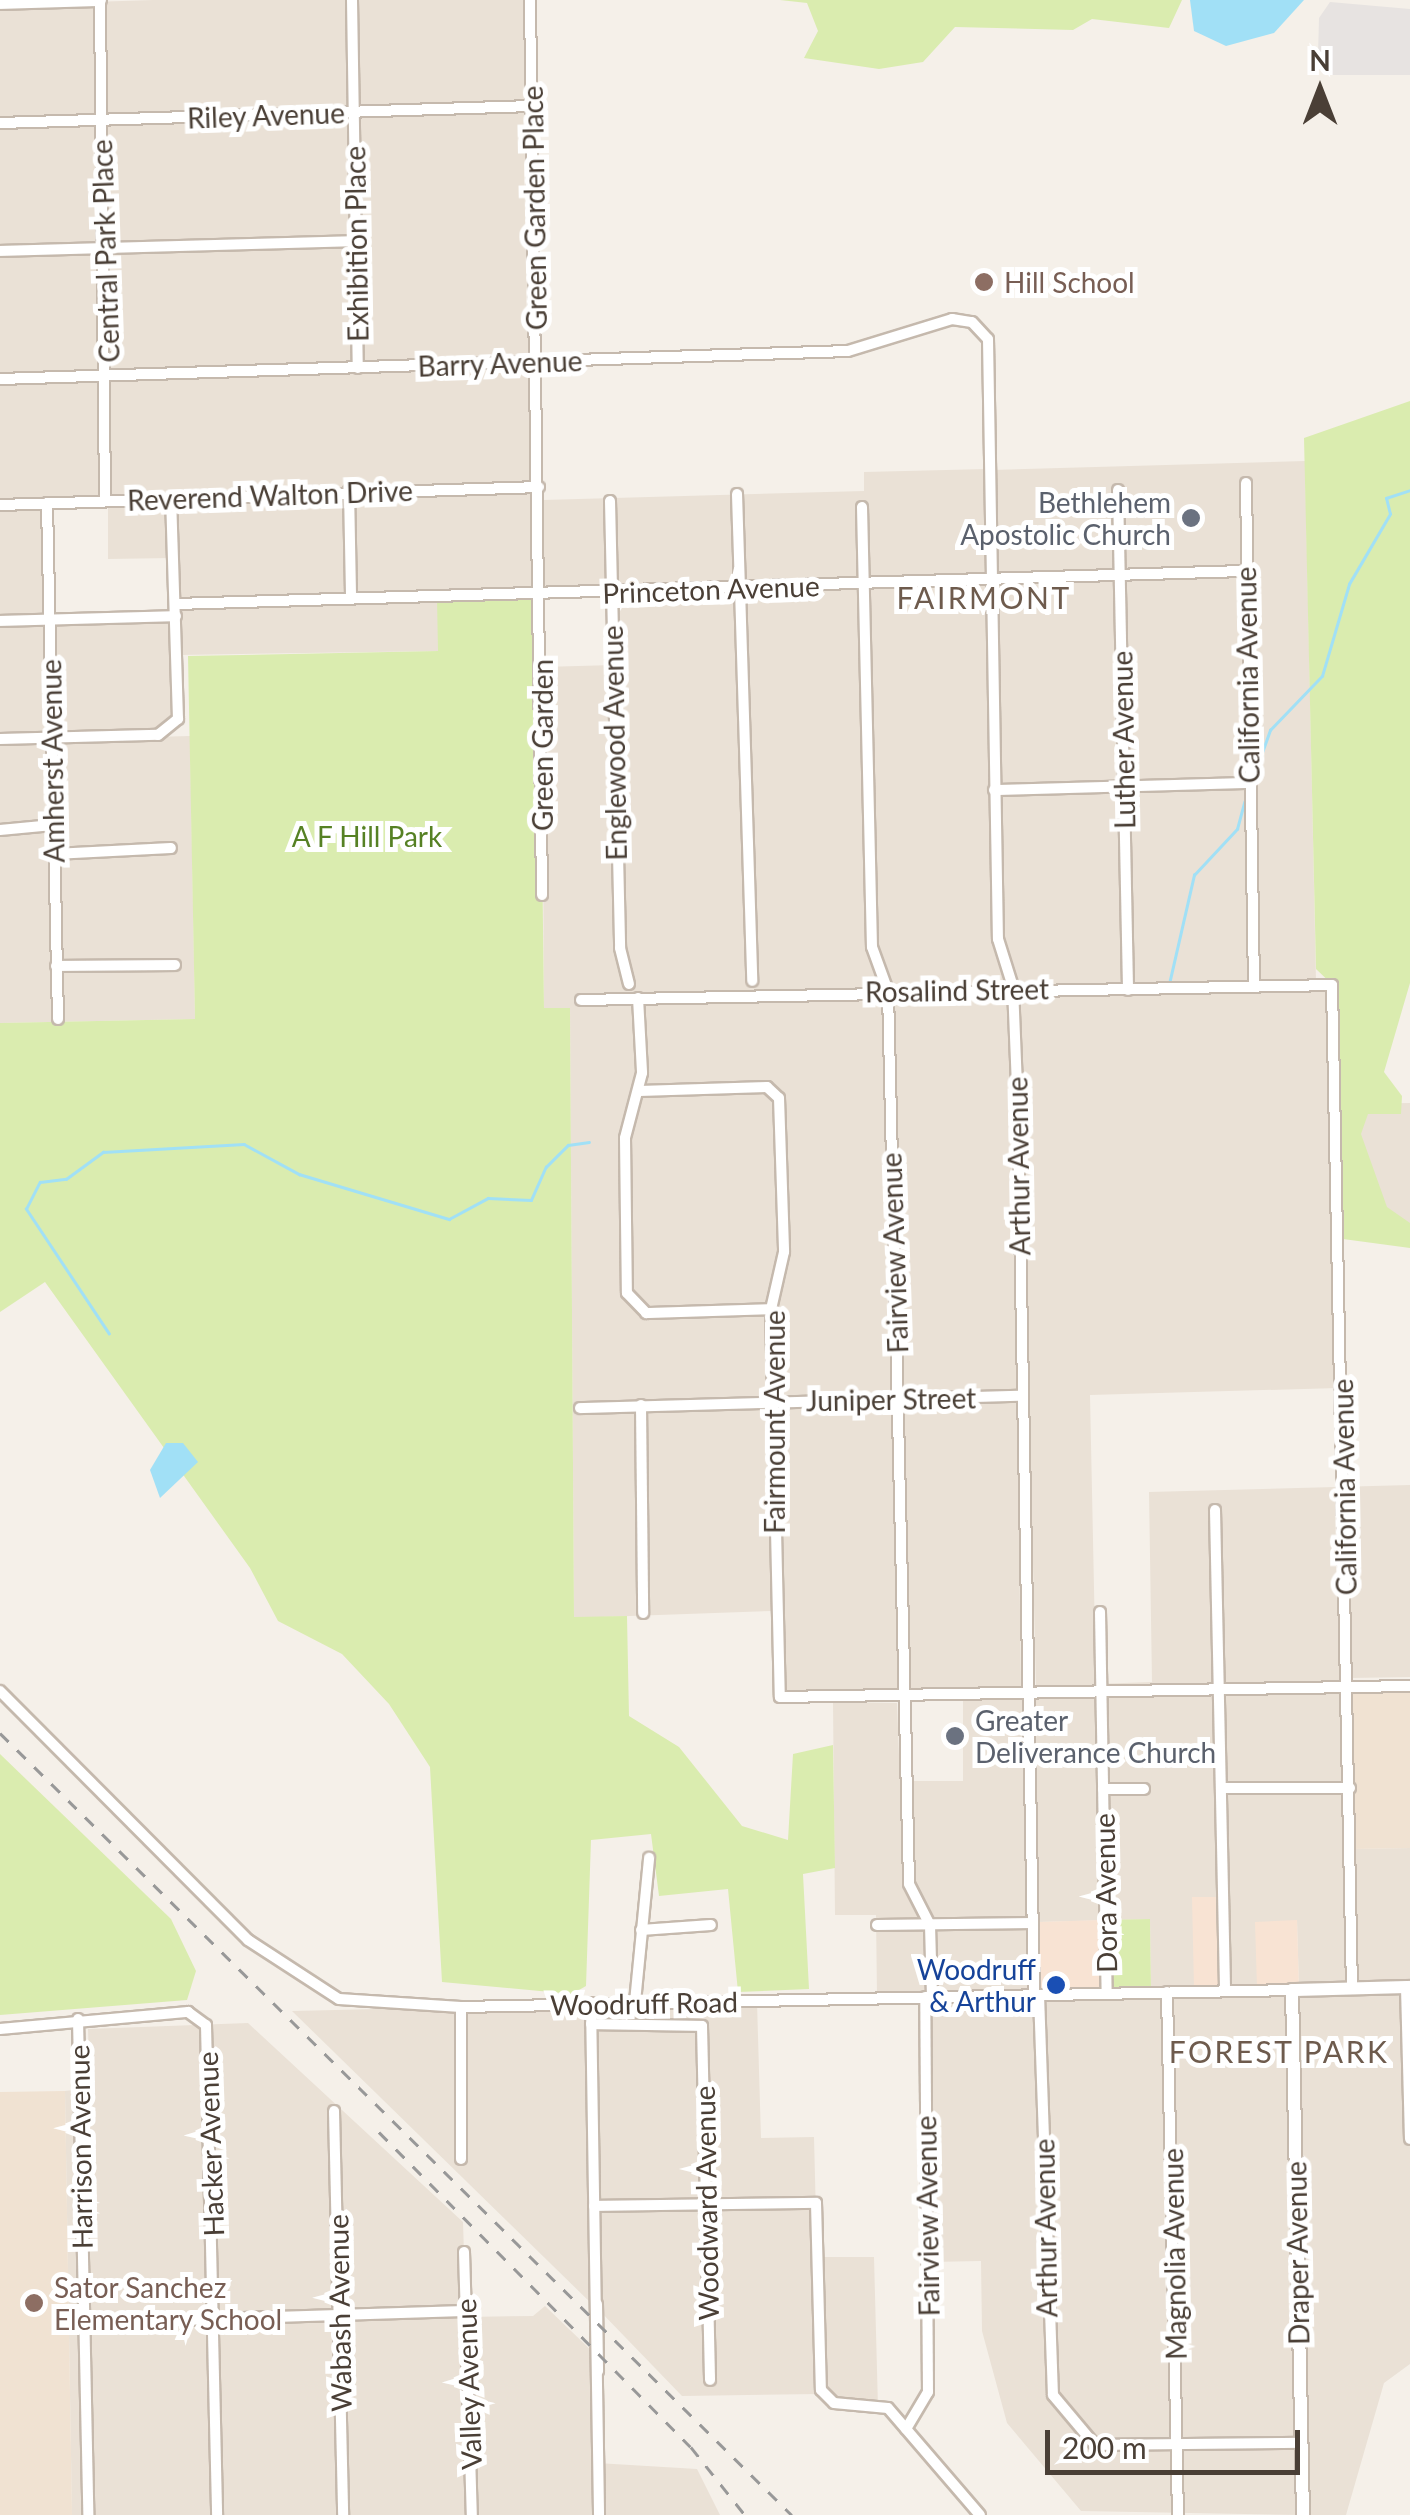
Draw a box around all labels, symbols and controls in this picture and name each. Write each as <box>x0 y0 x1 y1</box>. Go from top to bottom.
north arrow <box>1270 40 1370 140</box>
text: N <box>1309 43 1331 77</box>
street label: Green Garden Place <box>515 85 553 331</box>
street label: Riley Avenue <box>186 95 346 135</box>
street label: Central Park Place <box>84 139 126 363</box>
street label: Exhibition Place <box>337 146 375 342</box>
place label: Hill School <box>1004 265 1135 299</box>
marker: Hill School <box>973 271 995 293</box>
street label: Barry Avenue <box>416 343 584 383</box>
street label: Reverend Walton Drive <box>126 473 414 517</box>
place label: Bethlehem Apostolic Church <box>960 485 1171 551</box>
marker: Bethlehem Apostolic Church <box>1180 507 1202 529</box>
street label: California Avenue <box>1228 566 1266 784</box>
street label: Princeton Avenue <box>601 568 821 610</box>
district label: FAIRMONT <box>896 579 1072 615</box>
street label: Englewood Avenue <box>595 625 633 861</box>
street label: Luther Avenue <box>1105 650 1141 830</box>
street label: Amherst Avenue <box>33 658 71 864</box>
street label: Green Garden <box>525 659 559 831</box>
park label: A F Hill Park <box>291 819 443 853</box>
street label: Rosalind Street <box>865 972 1049 1008</box>
street label: Arthur Avenue <box>1000 1076 1036 1256</box>
street label: Fairview Avenue <box>874 1151 914 1355</box>
street label: Fairmount Avenue <box>757 1310 791 1534</box>
street label: California Avenue <box>1325 1378 1363 1596</box>
street label: Juniper Street <box>805 1381 977 1417</box>
place label: Greater Deliverance Church <box>975 1703 1216 1769</box>
marker: Greater Deliverance Church <box>944 1725 966 1747</box>
street label: Dora Avenue <box>1087 1812 1123 1974</box>
place label: Woodruff & Arthur <box>917 1952 1036 2018</box>
marker: Woodruff & Arthur <box>1045 1974 1067 1996</box>
street label: Woodruff Road <box>549 1985 739 2021</box>
district label: FOREST PARK <box>1168 2033 1390 2069</box>
street label: Harrison Avenue <box>61 2044 99 2250</box>
street label: Hacker Avenue <box>190 2050 230 2238</box>
street label: Woodward Avenue <box>687 2085 725 2321</box>
street label: Fairview Avenue <box>908 2115 946 2317</box>
street label: Arthur Avenue <box>1027 2138 1063 2318</box>
street label: Magnolia Avenue <box>1155 2147 1193 2361</box>
street label: Draper Avenue <box>1279 2160 1315 2346</box>
street label: Wabash Avenue <box>320 2213 358 2413</box>
place label: Sator Sanchez Elementary School <box>54 2270 283 2336</box>
marker: Sator Sanchez Elementary School <box>23 2292 45 2314</box>
street label: Valley Avenue <box>448 2297 488 2471</box>
scale bar <box>1050 2410 1305 2472</box>
text: 200 m <box>1062 2429 1147 2465</box>

